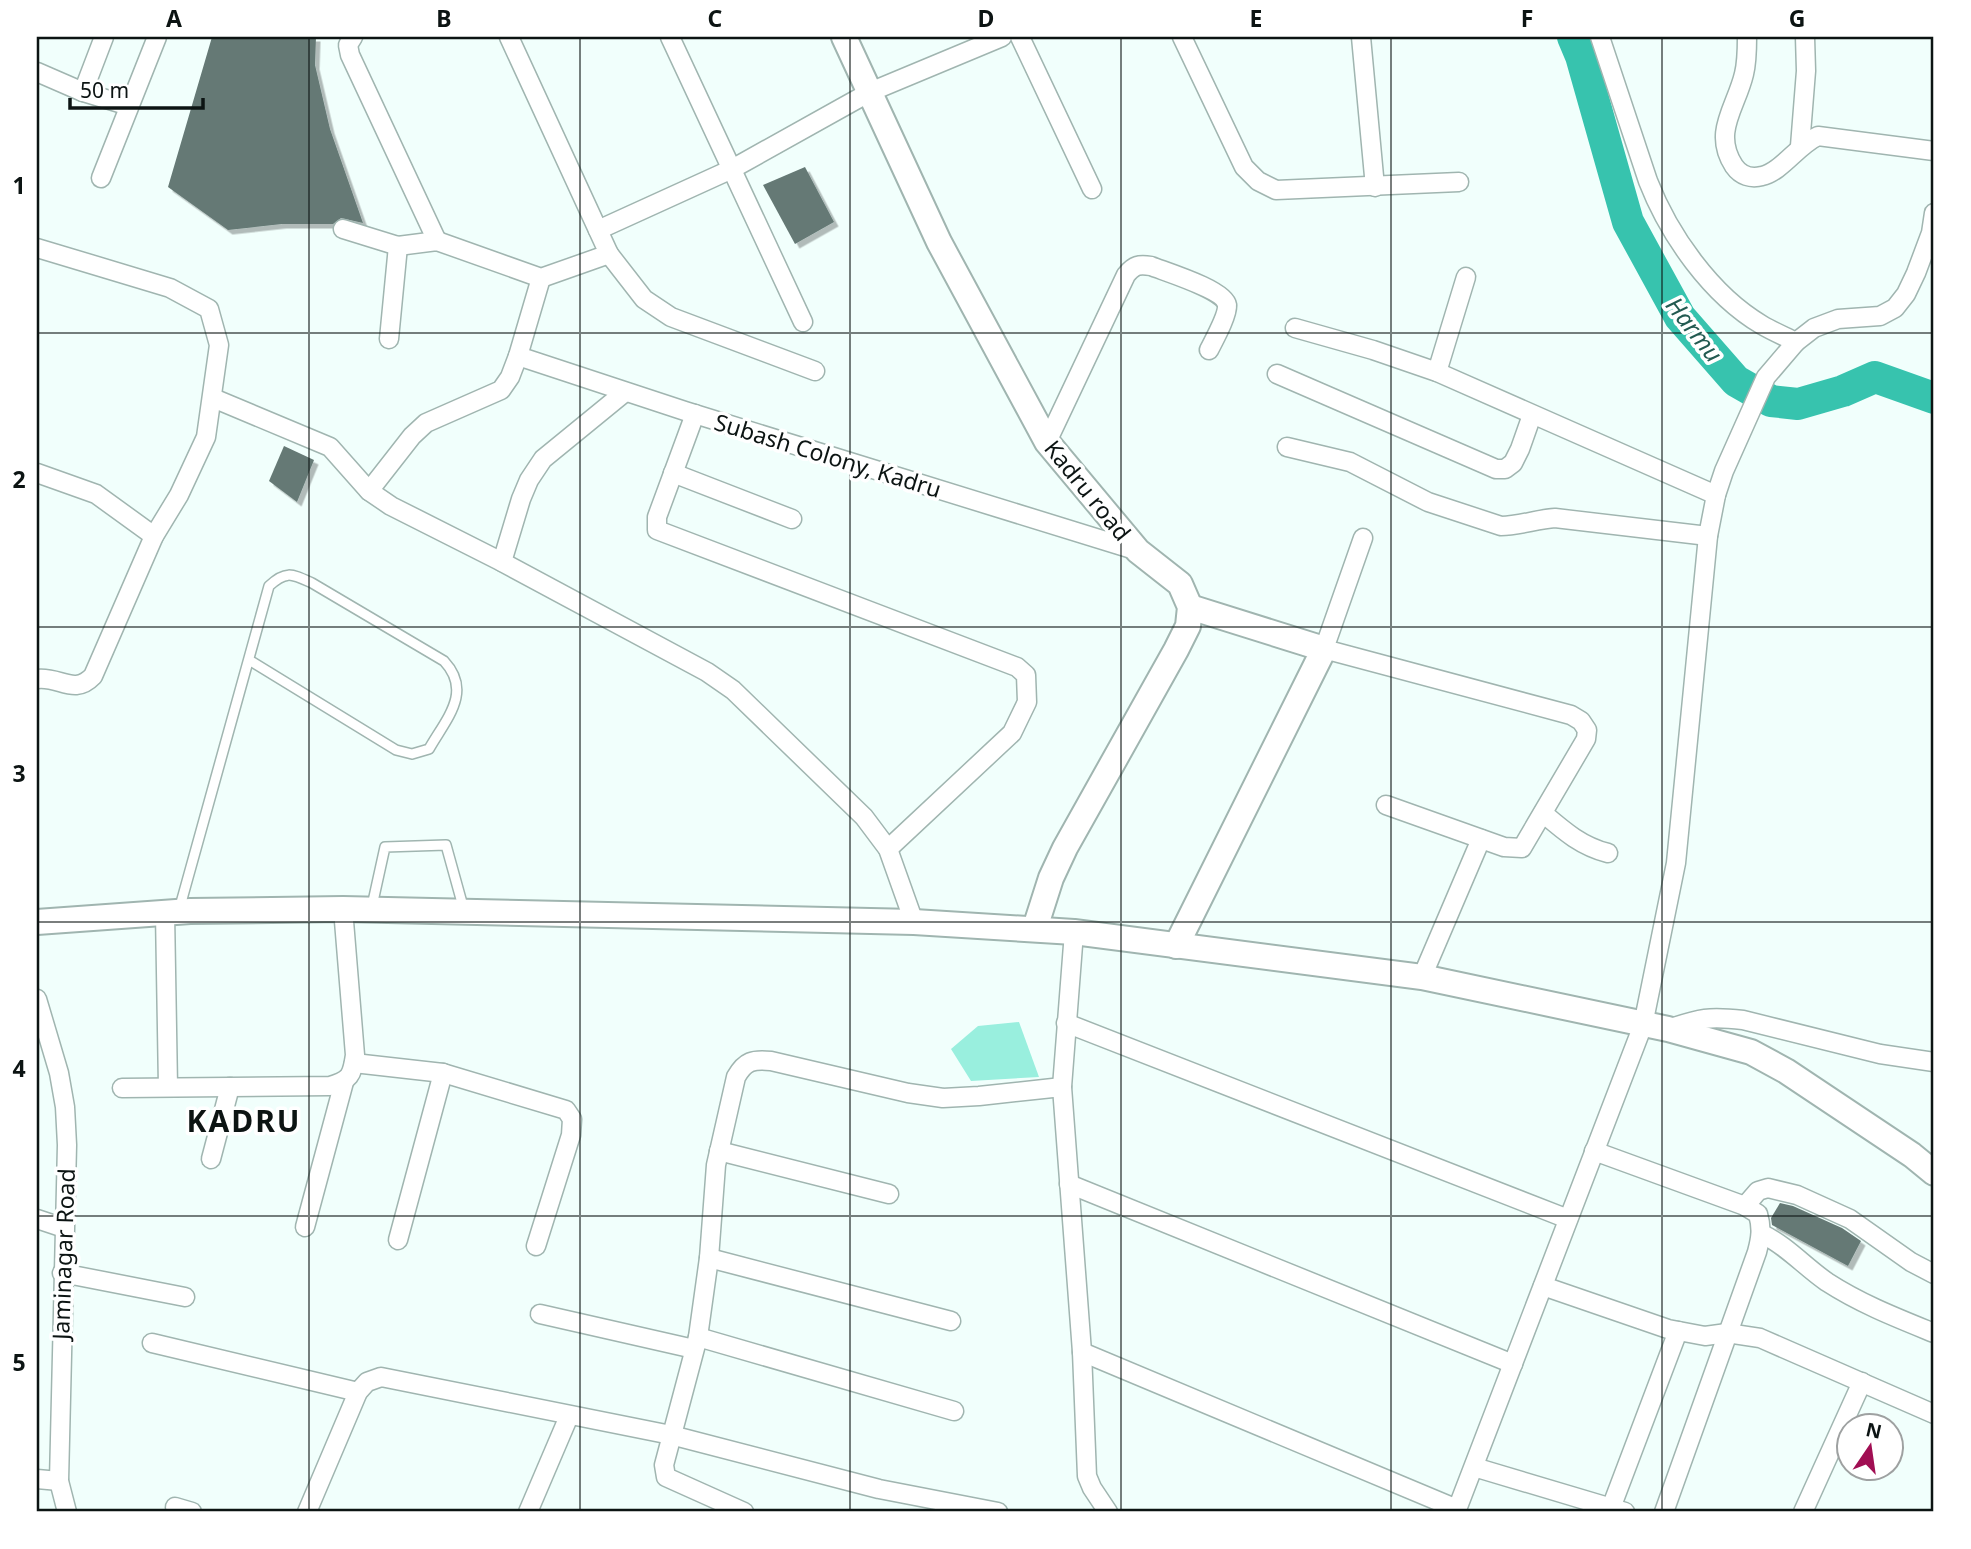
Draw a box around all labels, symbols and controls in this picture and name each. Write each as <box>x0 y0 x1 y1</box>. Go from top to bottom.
text: A <box>166 2 182 34</box>
text: B <box>436 2 452 34</box>
text: C <box>708 2 723 34</box>
text: D <box>978 2 994 34</box>
text: E <box>1250 2 1262 34</box>
text: F <box>1521 2 1533 34</box>
text: G <box>1789 2 1805 34</box>
scale bar <box>70 66 203 110</box>
text: 50 m <box>80 76 129 104</box>
text: 1 <box>12 169 26 201</box>
water label: Harmu <box>1659 290 1731 369</box>
street label: Subash Colony, Kadru <box>711 405 945 505</box>
street label: Kadru road <box>1037 433 1139 547</box>
text: 2 <box>12 463 26 495</box>
text: 3 <box>12 757 26 789</box>
text: 4 <box>12 1052 26 1084</box>
district label: KADRU <box>187 1100 302 1141</box>
street label: Jaminagar Road <box>44 1168 82 1342</box>
text: 5 <box>12 1346 26 1378</box>
north arrow <box>1834 1412 1904 1482</box>
text: N <box>1863 1416 1884 1445</box>

